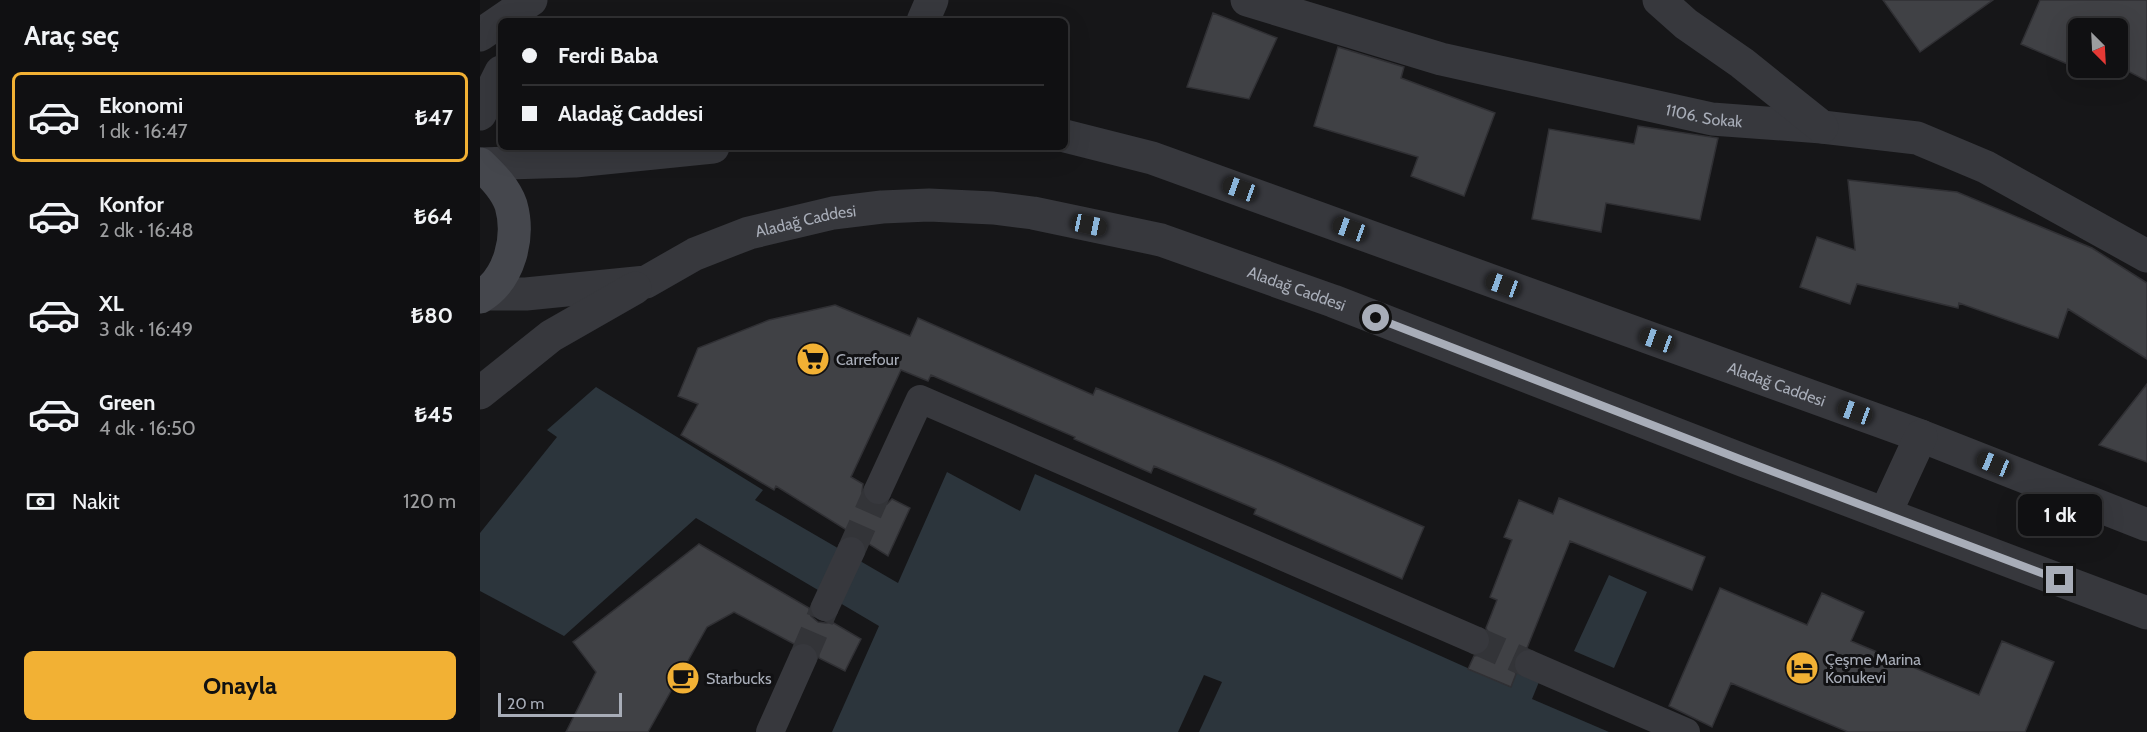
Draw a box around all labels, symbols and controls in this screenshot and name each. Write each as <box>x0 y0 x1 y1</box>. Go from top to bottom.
north arrow <box>2068 18 2128 78</box>
map controls <box>2068 18 2128 78</box>
text: Araç seç <box>24 19 119 52</box>
text: Ferdi Baba <box>558 42 658 69</box>
icon: car <box>27 90 81 144</box>
text: Ekonomi <box>99 92 183 119</box>
text: Aladağ Caddesi <box>558 100 703 127</box>
street label: 1106. Sokak <box>1664 100 1744 131</box>
text: ₺47 <box>415 104 453 131</box>
text: 1 dk · 16:47 <box>99 119 188 143</box>
car <box>1220 174 1260 204</box>
icon: car <box>27 189 81 243</box>
text: Konfor <box>99 191 164 218</box>
street label: Aladağ Caddesi <box>753 201 857 241</box>
text: ₺64 <box>414 203 453 230</box>
car <box>1070 212 1108 238</box>
car <box>1330 214 1370 244</box>
text: 2 dk · 16:48 <box>99 218 194 242</box>
street label: Aladağ Caddesi <box>1245 262 1348 315</box>
car <box>1483 270 1523 300</box>
icon: car <box>27 288 81 342</box>
text: XL <box>99 290 124 317</box>
text: ₺80 <box>411 302 453 329</box>
route start <box>1362 304 1389 331</box>
text: 3 dk · 16:49 <box>99 317 193 341</box>
car <box>1637 325 1677 355</box>
supermarket icon: Carrefour <box>795 341 831 377</box>
place label: Carrefour <box>836 350 900 369</box>
street label: Aladağ Caddesi <box>1725 358 1828 411</box>
icon: car <box>27 387 81 441</box>
text: Green <box>99 389 155 416</box>
car <box>1835 397 1875 427</box>
text: ₺45 <box>414 401 453 428</box>
text: 4 dk · 16:50 <box>99 416 196 440</box>
car <box>1974 449 2014 479</box>
icon: cash <box>24 485 57 518</box>
text: Nakit <box>72 488 120 515</box>
text: 120 m <box>403 489 456 513</box>
callout: 1 dk <box>2018 493 2102 535</box>
text: 1 dk <box>2044 503 2077 527</box>
route end <box>2046 566 2073 593</box>
hotel icon: Çeşme Marina Konukevi <box>1784 650 1820 686</box>
place label: Çeşme Marina Konukevi <box>1825 650 1921 687</box>
button: Onayla <box>24 651 456 720</box>
cafe icon: Starbucks <box>665 660 701 696</box>
place label: Starbucks <box>706 669 772 688</box>
scale bar <box>498 690 622 718</box>
text: 20 m <box>507 694 544 713</box>

